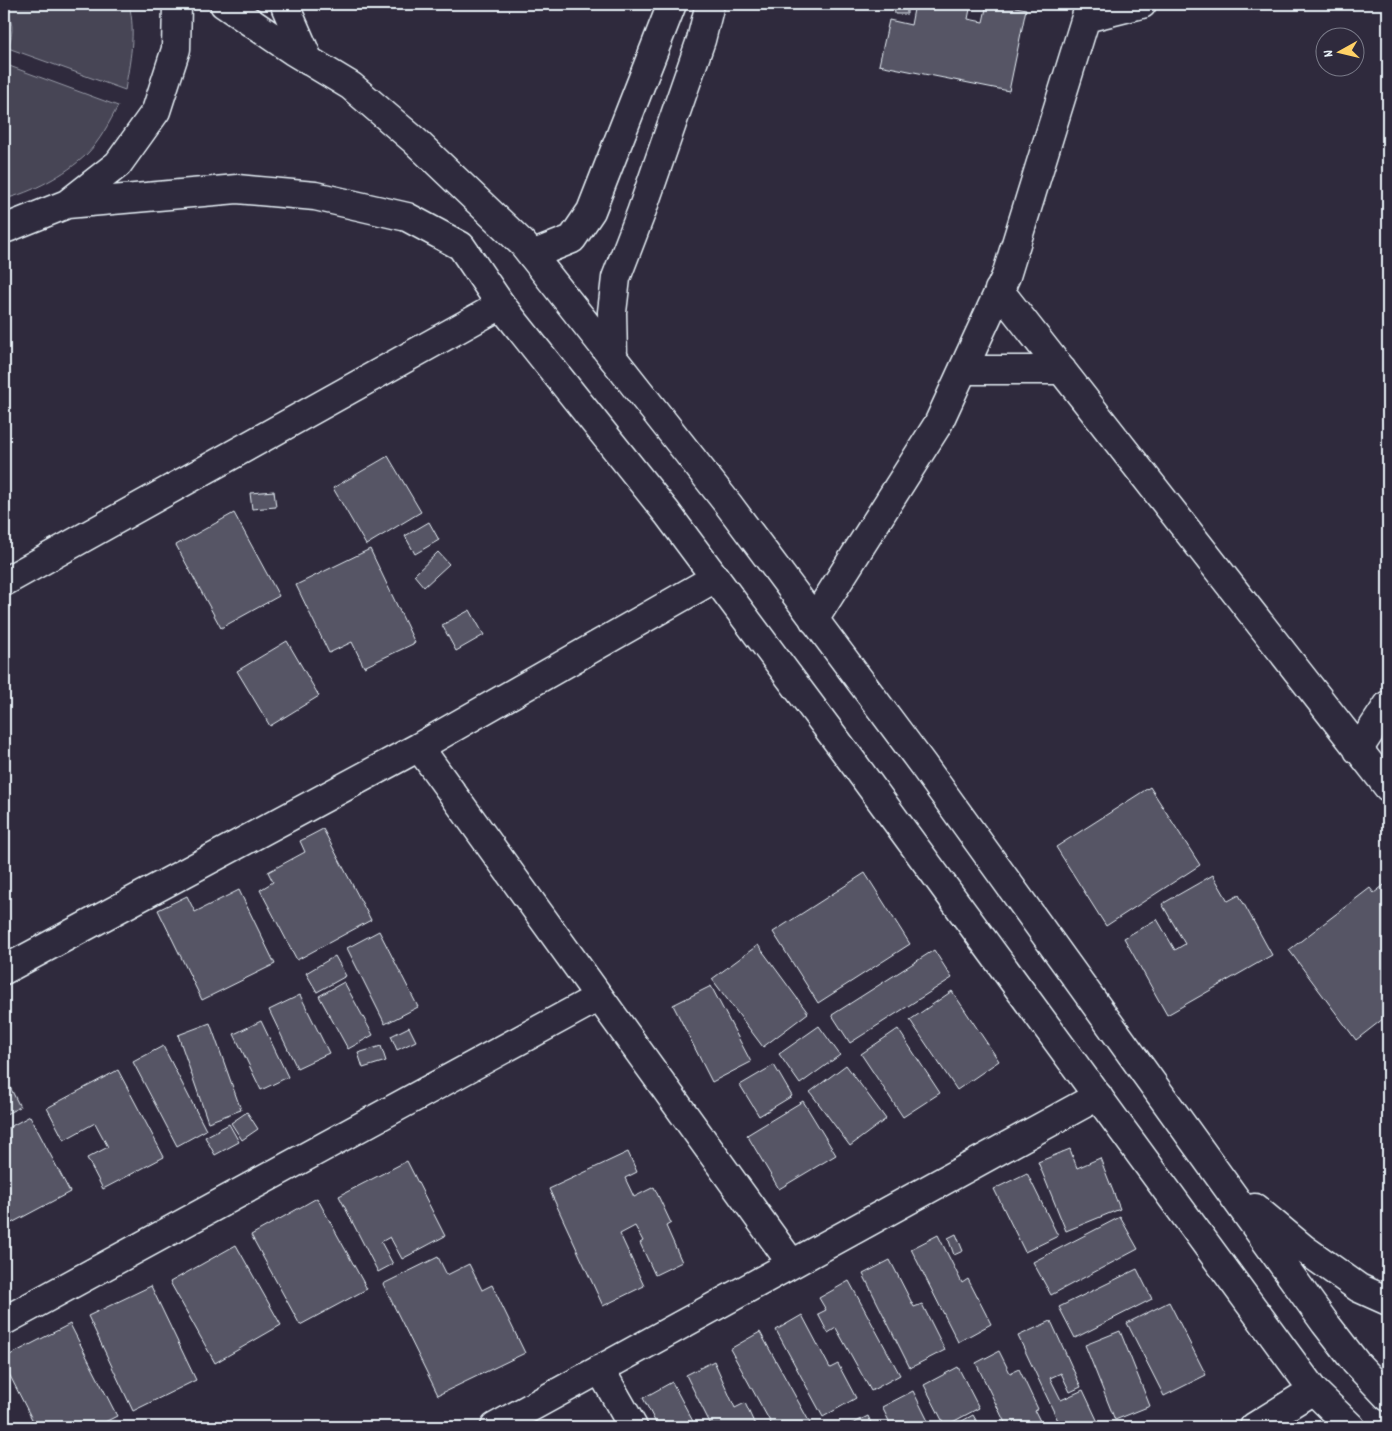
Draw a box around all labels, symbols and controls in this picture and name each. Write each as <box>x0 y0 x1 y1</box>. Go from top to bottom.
north arrow <box>1314 28 1364 78</box>
text: N <box>1319 49 1339 58</box>

